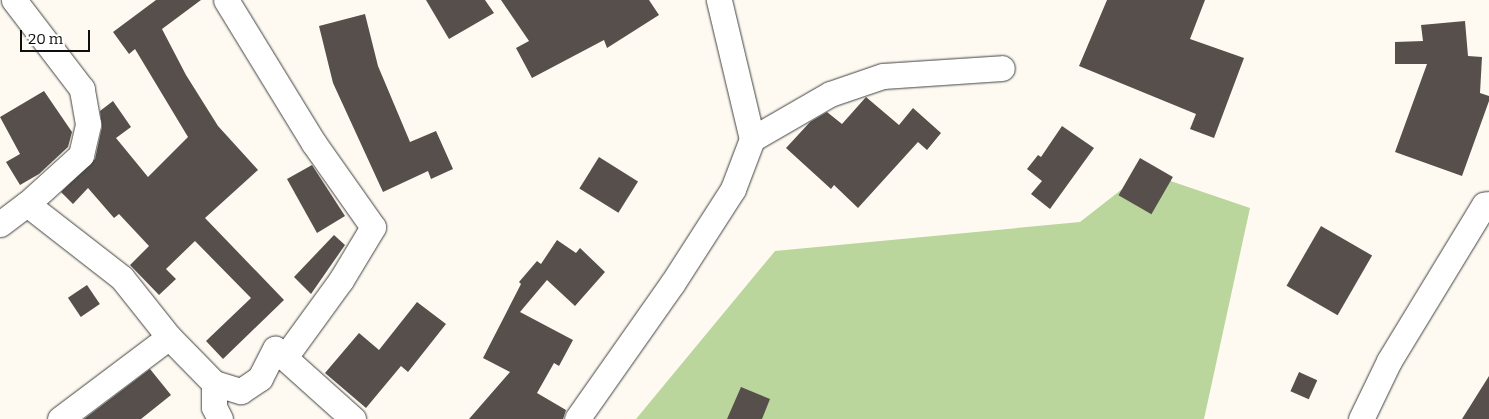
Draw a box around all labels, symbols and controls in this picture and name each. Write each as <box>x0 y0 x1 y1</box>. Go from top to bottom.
scale bar <box>22 20 92 52</box>
text: 20 m <box>28 30 63 48</box>

